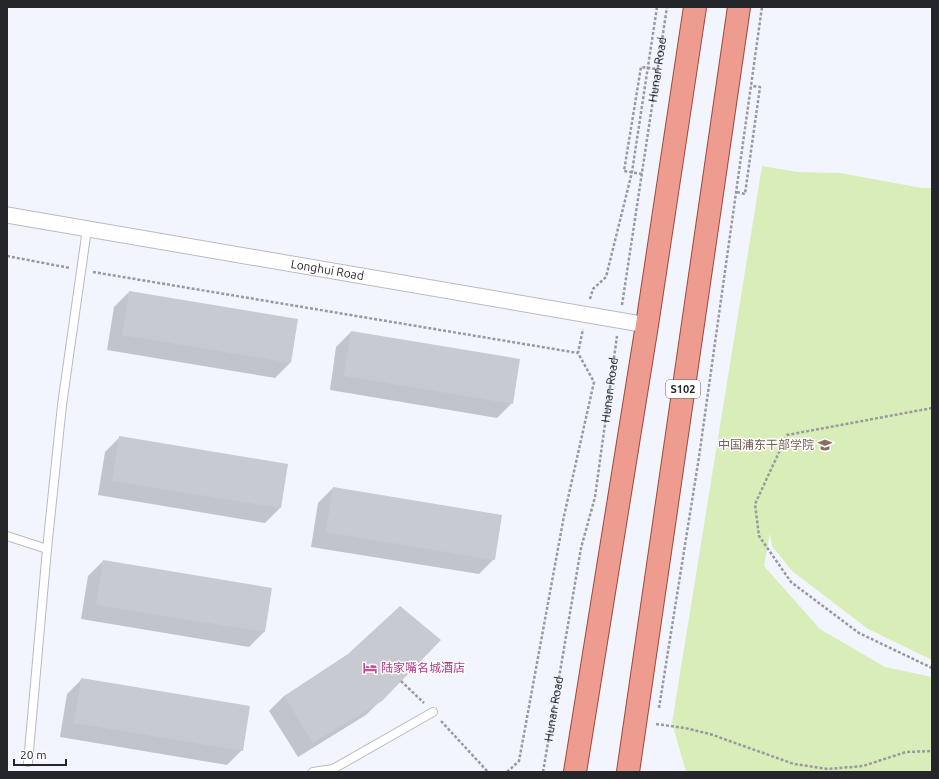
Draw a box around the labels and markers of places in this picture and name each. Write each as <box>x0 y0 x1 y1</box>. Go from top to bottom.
school or university icon: 中国浦东干部学院 <box>817 437 833 453</box>
place label: 中国浦东干部学院 <box>718 438 814 451</box>
hotel icon: 陆家嘴名城酒店 <box>362 660 378 676</box>
place label: 陆家嘴名城酒店 <box>381 661 465 674</box>

